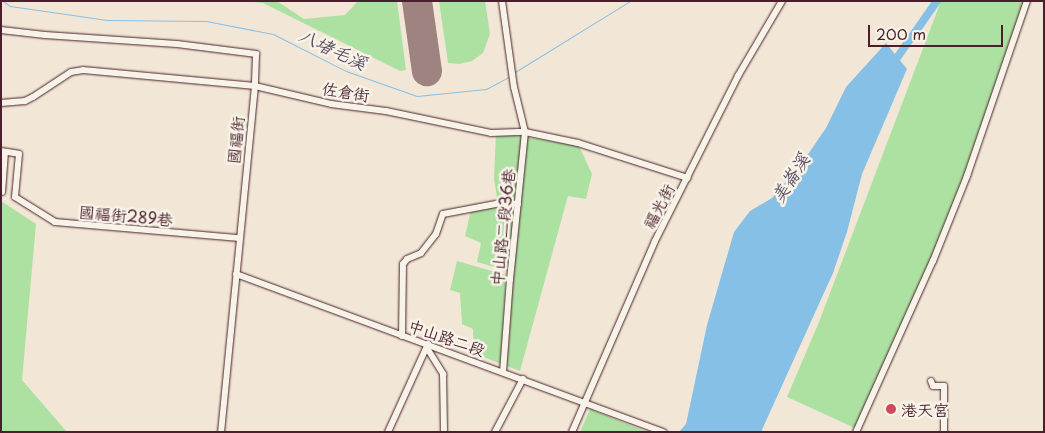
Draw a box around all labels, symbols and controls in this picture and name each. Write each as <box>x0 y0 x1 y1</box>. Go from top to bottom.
scale bar <box>870 15 1005 47</box>
text: 200 m <box>876 22 926 45</box>
water label: 八堵毛溪 <box>296 24 370 74</box>
street label: 佐倉街 <box>321 78 371 104</box>
street label: 國福街 <box>223 115 247 165</box>
water label: 美崙溪 <box>766 149 814 207</box>
street label: 中山路二段36巷 <box>486 167 518 287</box>
street label: 福光街 <box>638 180 678 232</box>
street label: 國福街289巷 <box>78 201 174 229</box>
street label: 中山路二段 <box>406 315 488 359</box>
place label: 港天宮 <box>901 399 949 419</box>
marker: 港天宮 <box>885 403 897 415</box>

